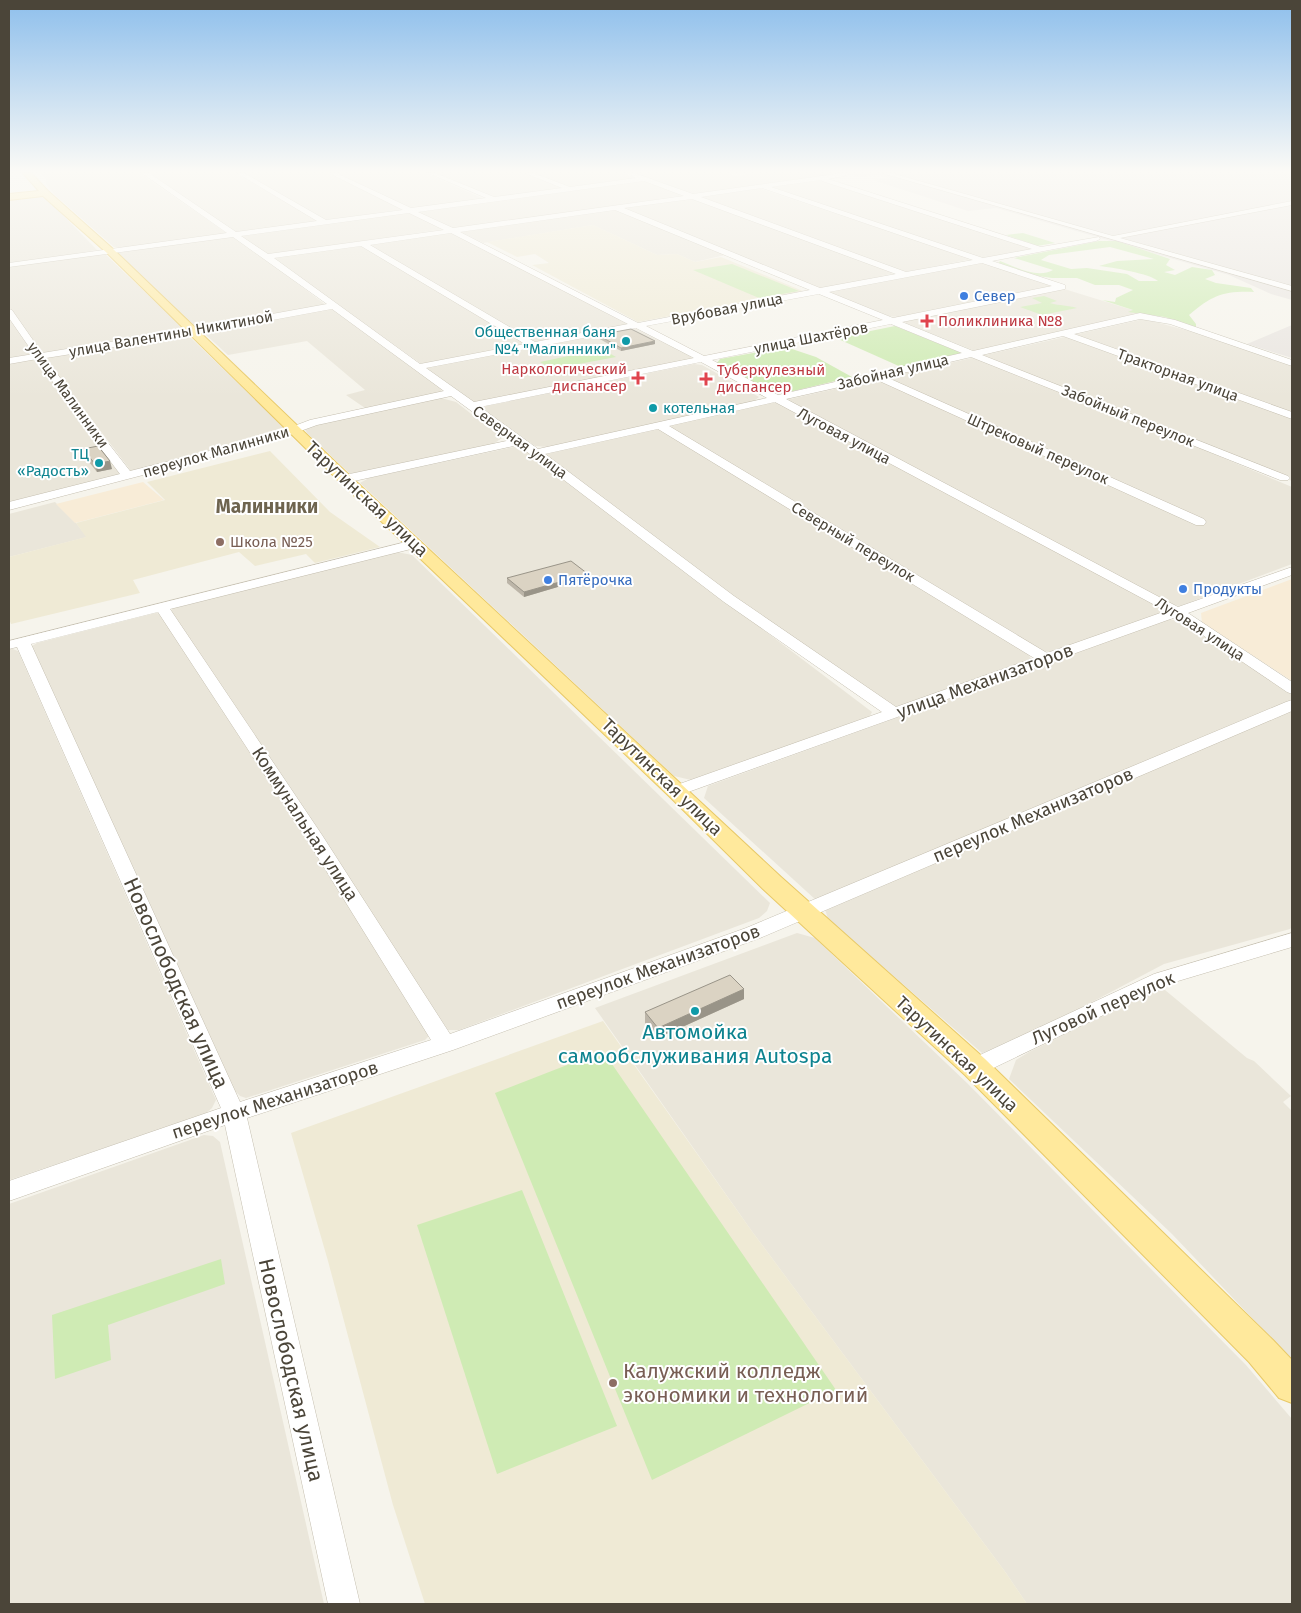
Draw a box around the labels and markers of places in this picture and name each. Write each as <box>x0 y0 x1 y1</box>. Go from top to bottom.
place label: Север <box>974 287 1016 305</box>
marker: Север <box>958 290 970 302</box>
place label: Поликлиника №8 <box>938 312 1063 330</box>
marker: Поликлиника №8 <box>920 314 934 328</box>
place label: Общественная баня №4 "Малинники" <box>474 323 616 358</box>
marker: Общественная баня №4 "Малинники" <box>620 335 632 347</box>
place label: Наркологический диспансер <box>501 360 627 395</box>
place label: Туберкулезный диспансер <box>717 361 825 396</box>
marker: Наркологический диспансер <box>631 371 645 385</box>
marker: Туберкулезный диспансер <box>699 372 713 386</box>
place label: котельная <box>663 399 735 417</box>
marker: котельная <box>647 402 659 414</box>
place label: ТЦ «Радость» <box>17 445 89 480</box>
marker: ТЦ «Радость» <box>93 457 105 469</box>
place label: Школа №25 <box>230 533 313 551</box>
marker: Школа №25 <box>214 536 226 548</box>
place label: Пятёрочка <box>558 571 633 589</box>
marker: Пятёрочка <box>542 574 554 586</box>
place label: Продукты <box>1193 580 1262 598</box>
marker: Продукты <box>1177 583 1189 595</box>
marker: Автомойка самообслуживания Autospa <box>689 1005 701 1017</box>
place label: Автомойка самообслуживания Autospa <box>558 1019 832 1069</box>
place label: Калужский колледж экономики и технологий <box>623 1358 868 1408</box>
marker: Калужский колледж экономики и технологий <box>607 1377 619 1389</box>

